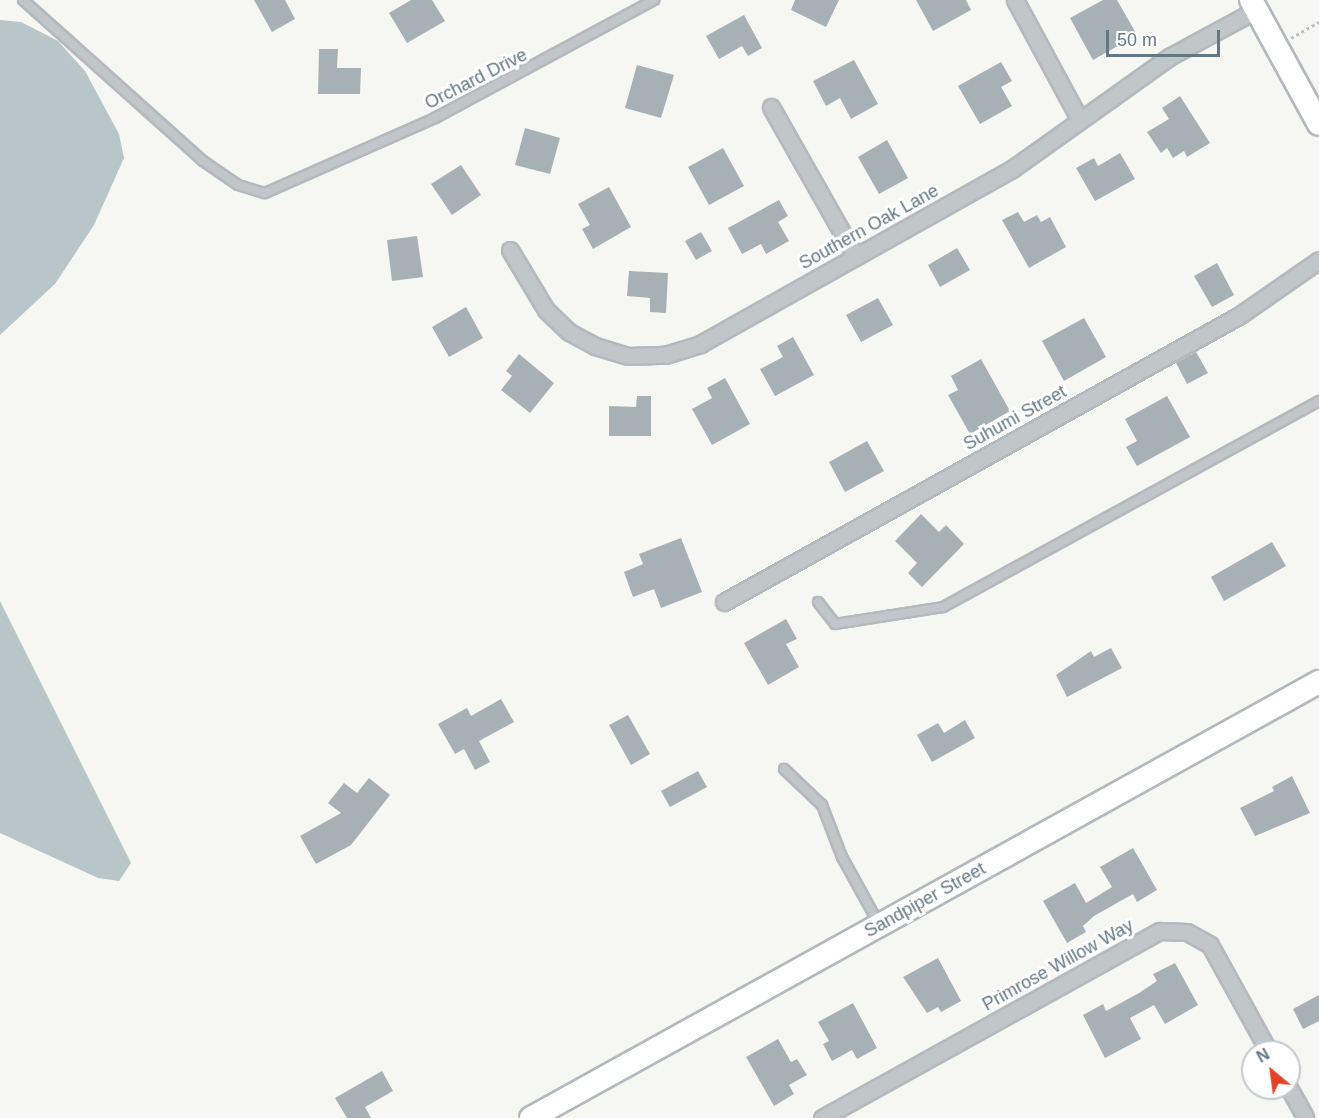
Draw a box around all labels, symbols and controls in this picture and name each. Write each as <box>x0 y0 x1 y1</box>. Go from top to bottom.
scale bar <box>1109 18 1223 56</box>
text: 50 m <box>1117 30 1157 50</box>
street label: Orchard Drive <box>421 44 531 114</box>
street label: Southern Oak Lane <box>795 180 943 274</box>
street label: Suhumi Street <box>960 381 1070 455</box>
street label: Sandpiper Street <box>861 858 989 942</box>
street label: Primrose Willow Way <box>979 915 1137 1015</box>
north arrow <box>1241 1040 1301 1100</box>
text: N <box>1254 1045 1272 1066</box>

